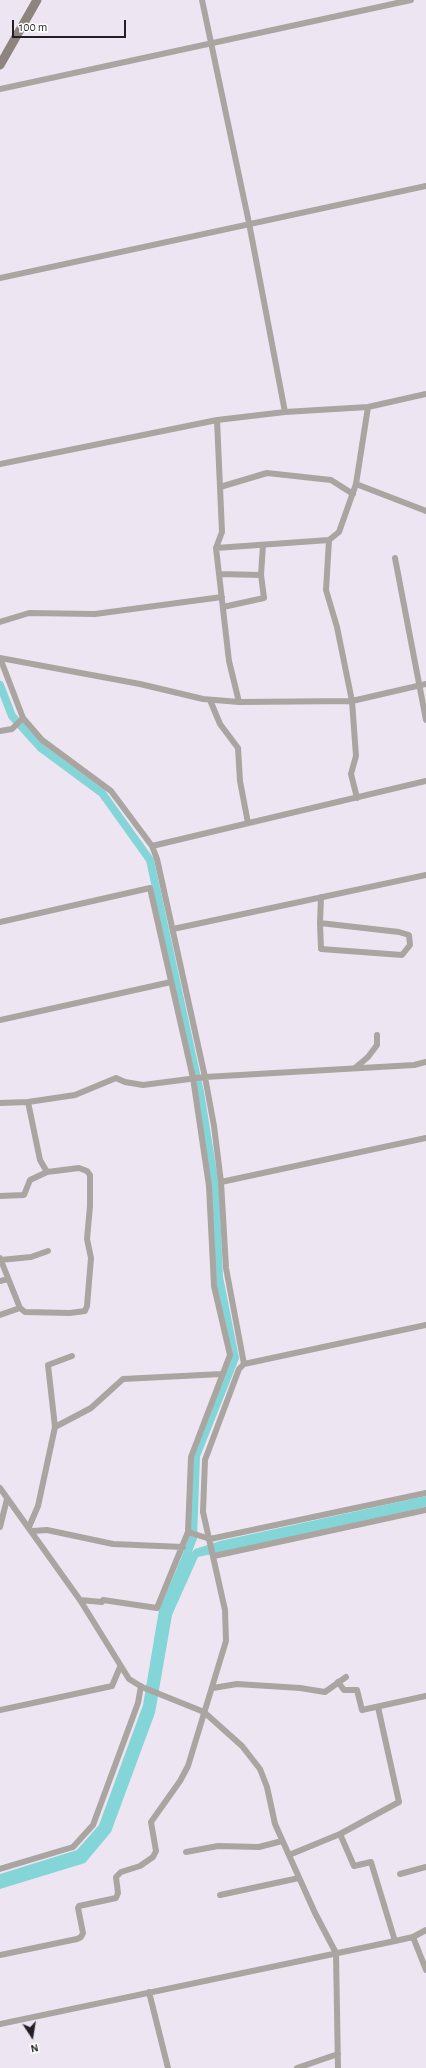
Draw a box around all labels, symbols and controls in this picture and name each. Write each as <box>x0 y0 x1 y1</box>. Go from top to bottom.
scale bar <box>14 12 128 38</box>
text: 100 m <box>19 21 47 33</box>
north arrow <box>12 2016 52 2056</box>
text: N <box>30 2042 39 2054</box>

